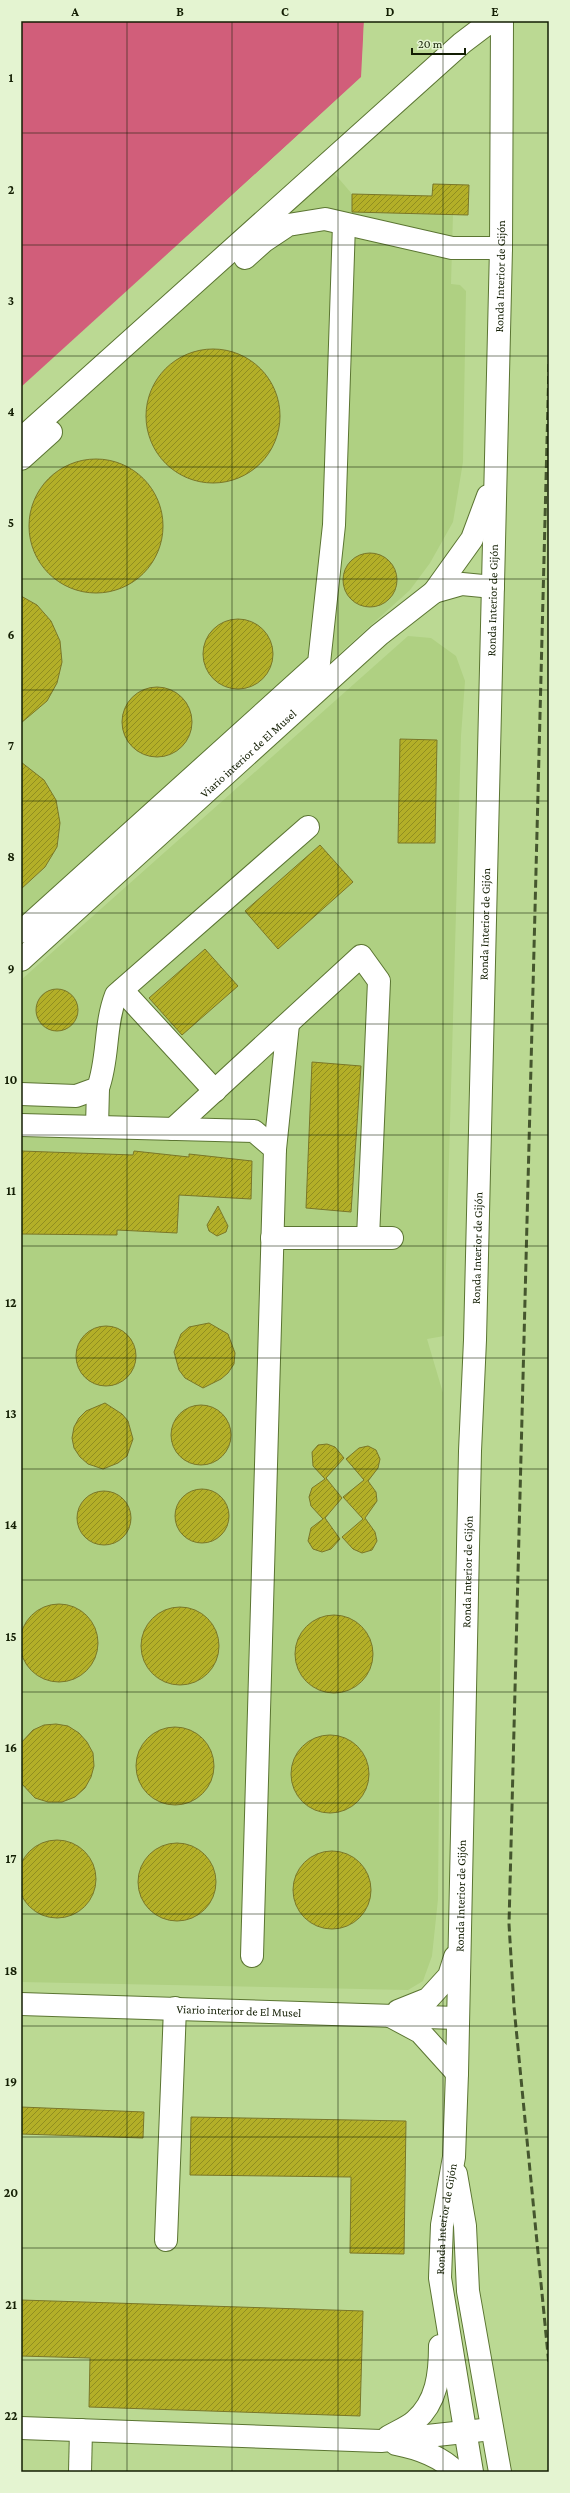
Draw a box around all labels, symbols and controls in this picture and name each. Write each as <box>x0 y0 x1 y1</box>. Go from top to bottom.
text: A <box>70 4 79 19</box>
text: B <box>176 4 184 19</box>
text: C <box>281 4 289 19</box>
text: D <box>386 4 395 19</box>
text: E <box>491 4 499 19</box>
scale bar <box>412 30 465 56</box>
text: 20 m <box>418 37 443 51</box>
text: 1 <box>9 70 14 85</box>
text: 2 <box>8 182 15 197</box>
street label: Ronda Interior de Gijón <box>492 220 508 333</box>
text: 3 <box>8 293 14 308</box>
text: 4 <box>7 404 15 419</box>
text: 5 <box>8 515 14 530</box>
street label: Ronda Interior de Gijón <box>484 543 501 656</box>
text: 6 <box>7 627 15 642</box>
street label: Viario interior de El Musel <box>197 706 299 801</box>
text: 7 <box>8 738 14 753</box>
text: 8 <box>7 849 15 864</box>
street label: Ronda Interior de Gijón <box>477 867 493 980</box>
text: 9 <box>7 961 15 976</box>
text: 10 <box>5 1072 17 1087</box>
text: 11 <box>6 1183 16 1198</box>
street label: Ronda Interior de Gijón <box>469 1191 486 1304</box>
text: 12 <box>5 1295 17 1310</box>
text: 13 <box>5 1406 17 1421</box>
street label: Ronda Interior de Gijón <box>459 1515 476 1628</box>
text: 14 <box>5 1517 17 1532</box>
text: 15 <box>5 1629 17 1644</box>
text: 16 <box>5 1740 17 1755</box>
street label: Ronda Interior de Gijón <box>453 1839 469 1952</box>
text: 17 <box>5 1851 17 1866</box>
text: 18 <box>5 1963 17 1978</box>
street label: Viario interior de El Musel <box>176 2002 302 2020</box>
text: 19 <box>5 2074 17 2089</box>
street label: Ronda Interior de Gijón <box>433 2162 460 2275</box>
text: 20 <box>4 2185 18 2200</box>
text: 21 <box>5 2297 17 2312</box>
text: 22 <box>4 2408 18 2423</box>

